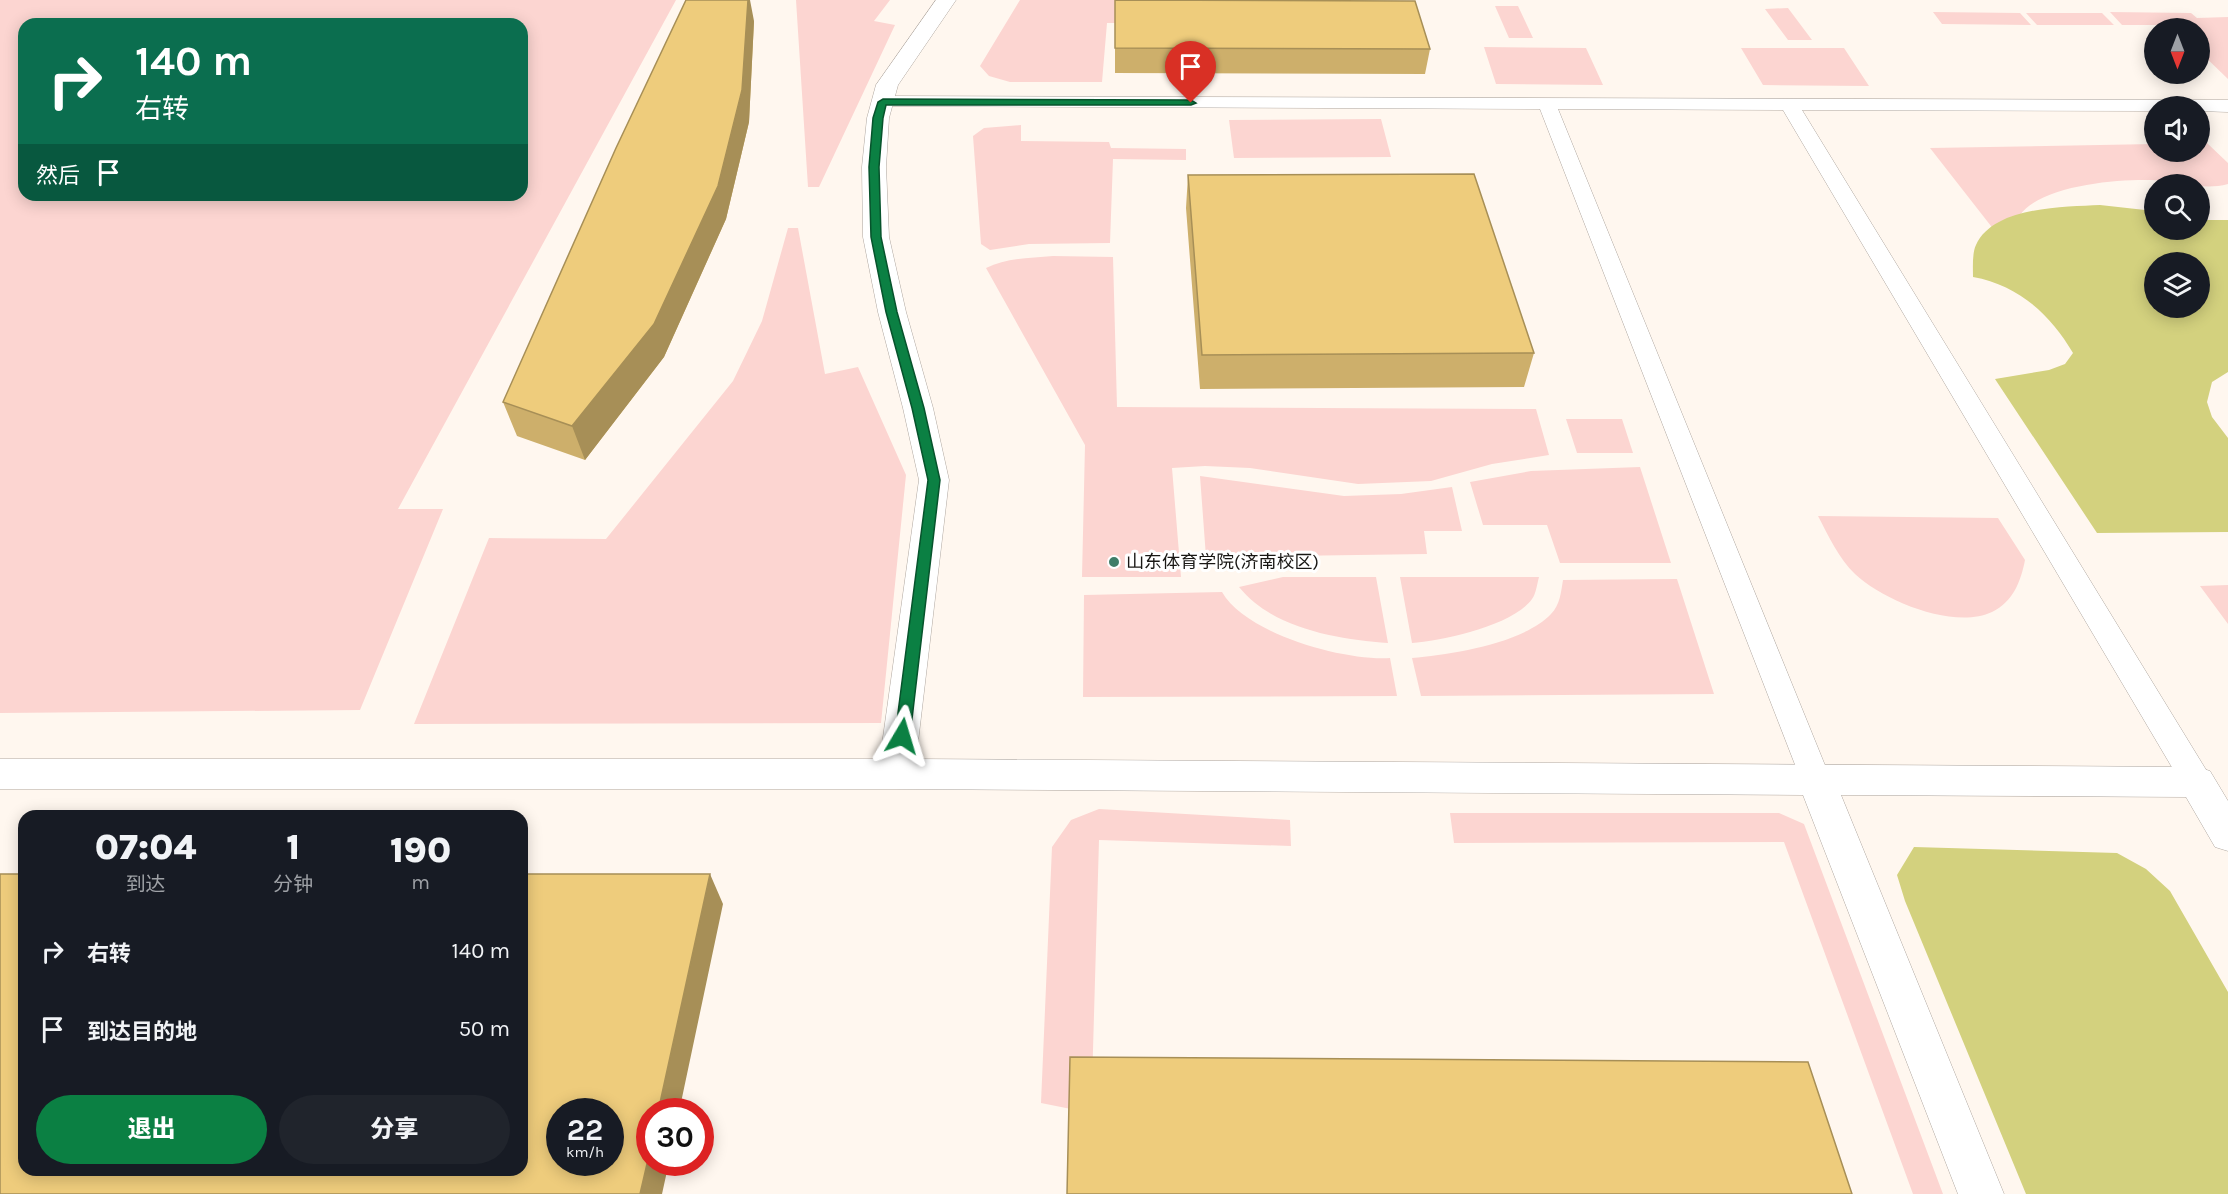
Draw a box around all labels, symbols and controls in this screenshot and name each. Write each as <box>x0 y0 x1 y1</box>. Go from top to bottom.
north arrow <box>2144 18 2210 84</box>
map controls <box>2144 18 2210 318</box>
text: 140 m <box>135 36 252 86</box>
pin <box>1165 41 1216 103</box>
icon: right <box>36 42 114 120</box>
icon: arrive <box>1174 50 1207 83</box>
text: 右转 <box>135 93 189 125</box>
button: sound <box>2144 96 2210 162</box>
icon: arrive <box>92 156 125 189</box>
text: 然后 <box>36 163 80 189</box>
button: search <box>2144 174 2210 240</box>
button: layers <box>2144 252 2210 318</box>
place label: 山东体育学院(济南校区) <box>1126 551 1319 573</box>
marker: 山东体育学院(济南校区) <box>1107 555 1121 569</box>
position arrow <box>870 704 934 768</box>
text: 07:04 <box>95 826 196 868</box>
text: 1 <box>286 826 300 868</box>
text: 190 <box>390 829 451 871</box>
text: m <box>411 871 430 894</box>
text: 到达 <box>126 873 166 896</box>
text: 分钟 <box>273 873 313 896</box>
icon: right <box>36 935 69 968</box>
text: 140 m <box>452 938 510 964</box>
text: 右转 <box>87 941 131 967</box>
icon: arrive <box>36 1013 69 1046</box>
text: 50 m <box>459 1016 510 1042</box>
text: 到达目的地 <box>87 1019 197 1045</box>
button: 退出 <box>36 1095 267 1164</box>
button: 分享 <box>279 1095 510 1164</box>
speed limit sign: 30 <box>636 1098 714 1176</box>
text: 22 <box>567 1112 603 1148</box>
text: km/h <box>566 1143 604 1161</box>

